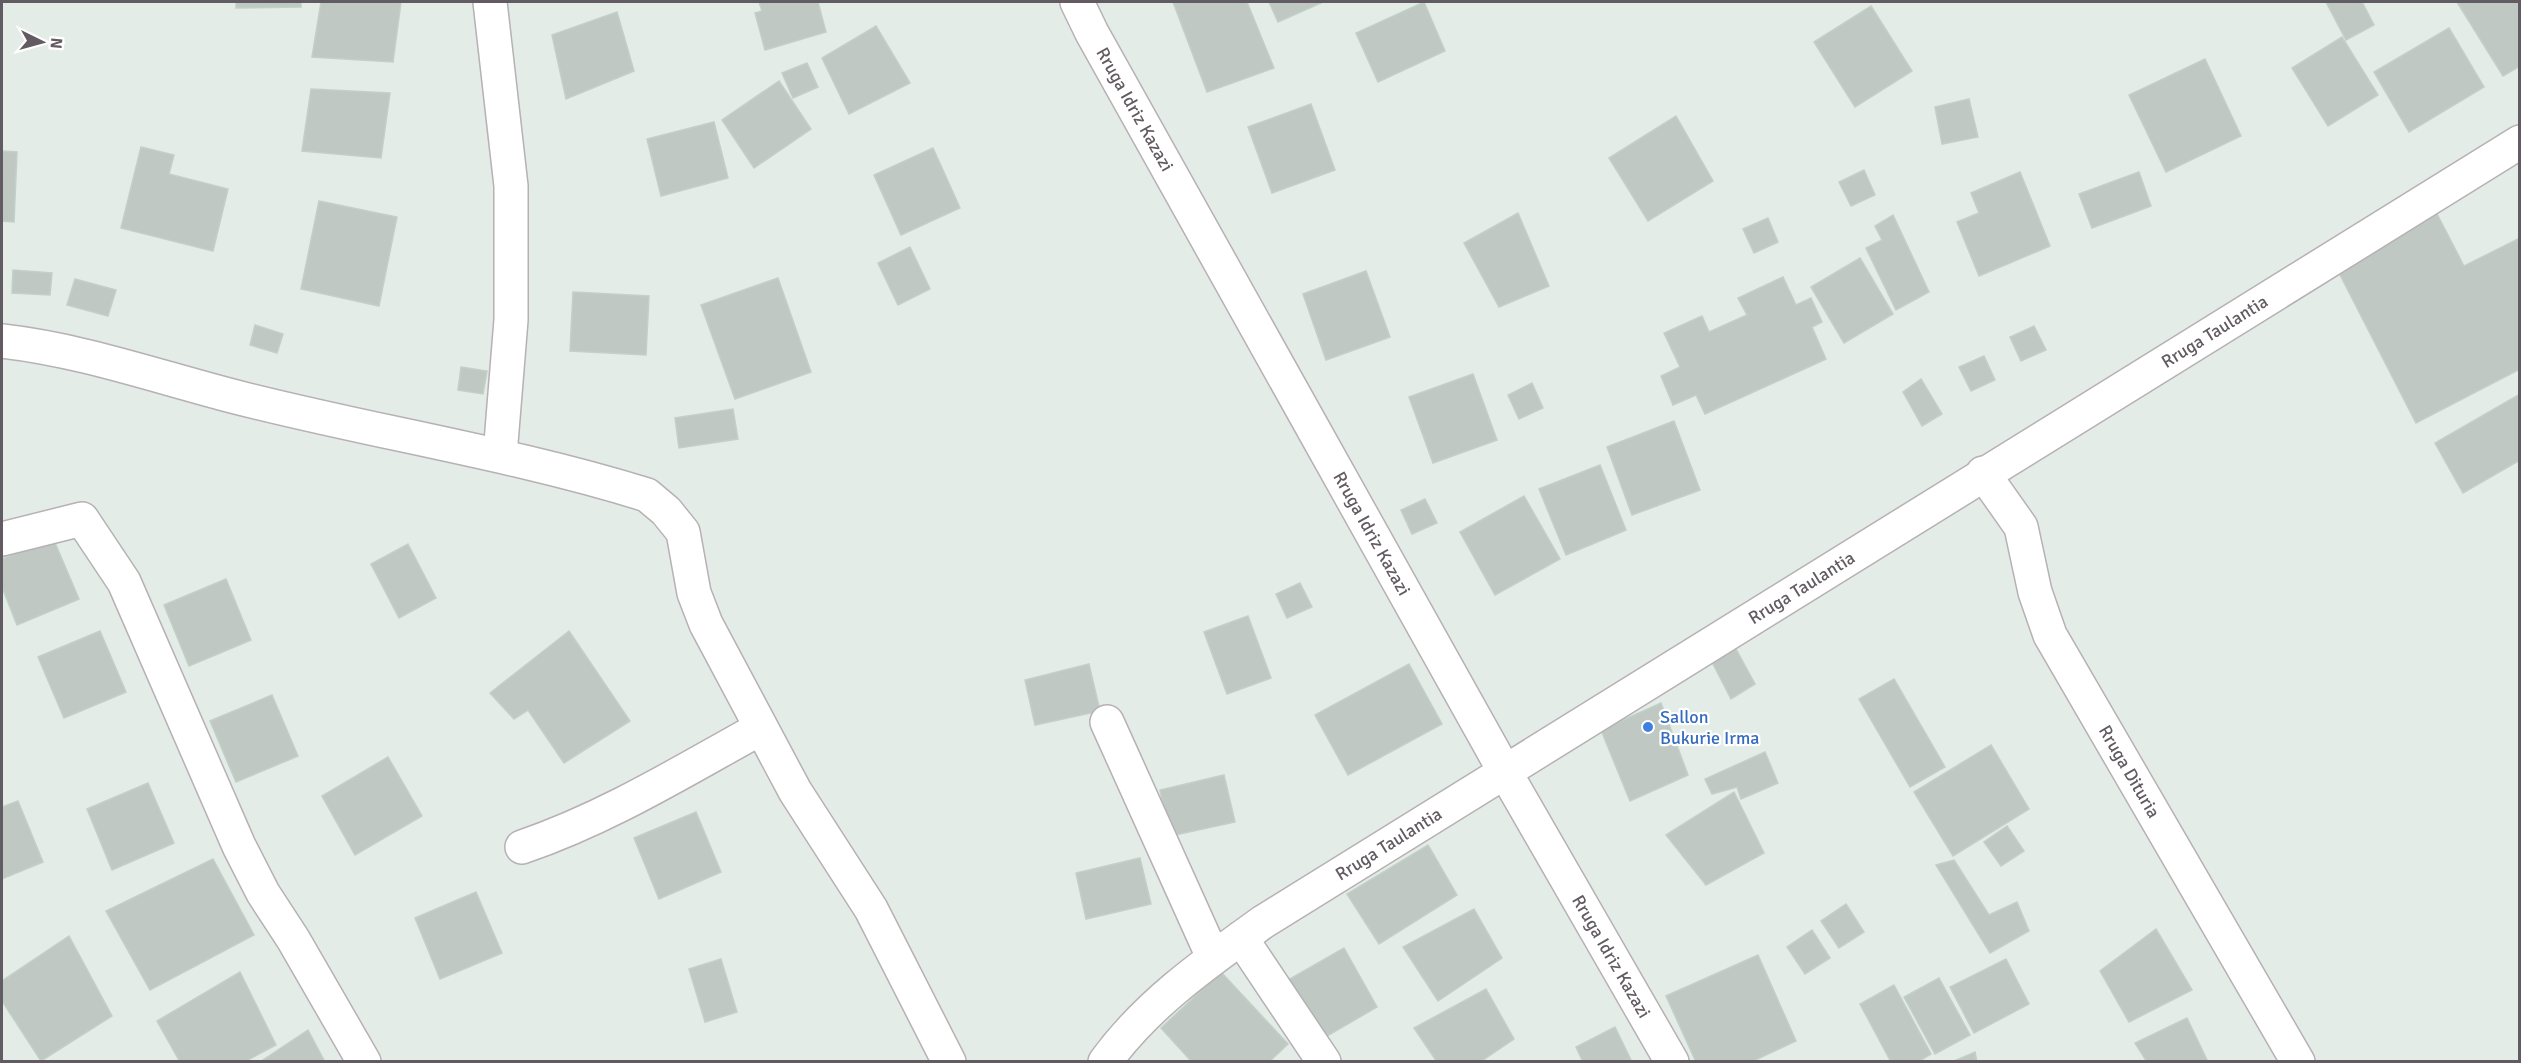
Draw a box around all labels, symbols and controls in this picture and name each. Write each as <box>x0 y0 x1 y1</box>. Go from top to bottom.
north arrow <box>12 12 72 72</box>
text: N <box>45 37 66 50</box>
street label: Rruga Idriz Kazazi <box>1091 44 1178 175</box>
street label: Rruga Taulantia <box>2157 290 2272 373</box>
street label: Rruga Idriz Kazazi <box>1328 468 1415 600</box>
street label: Rruga Taulantia <box>1744 546 1859 629</box>
place label: Sallon Bukurie Irma <box>1660 706 1759 749</box>
marker: Sallon Bukurie Irma <box>1641 720 1655 734</box>
street label: Rruga Dituria <box>2094 721 2165 822</box>
street label: Rruga Taulantia <box>1331 803 1446 885</box>
street label: Rruga Idriz Kazazi <box>1567 891 1655 1022</box>

